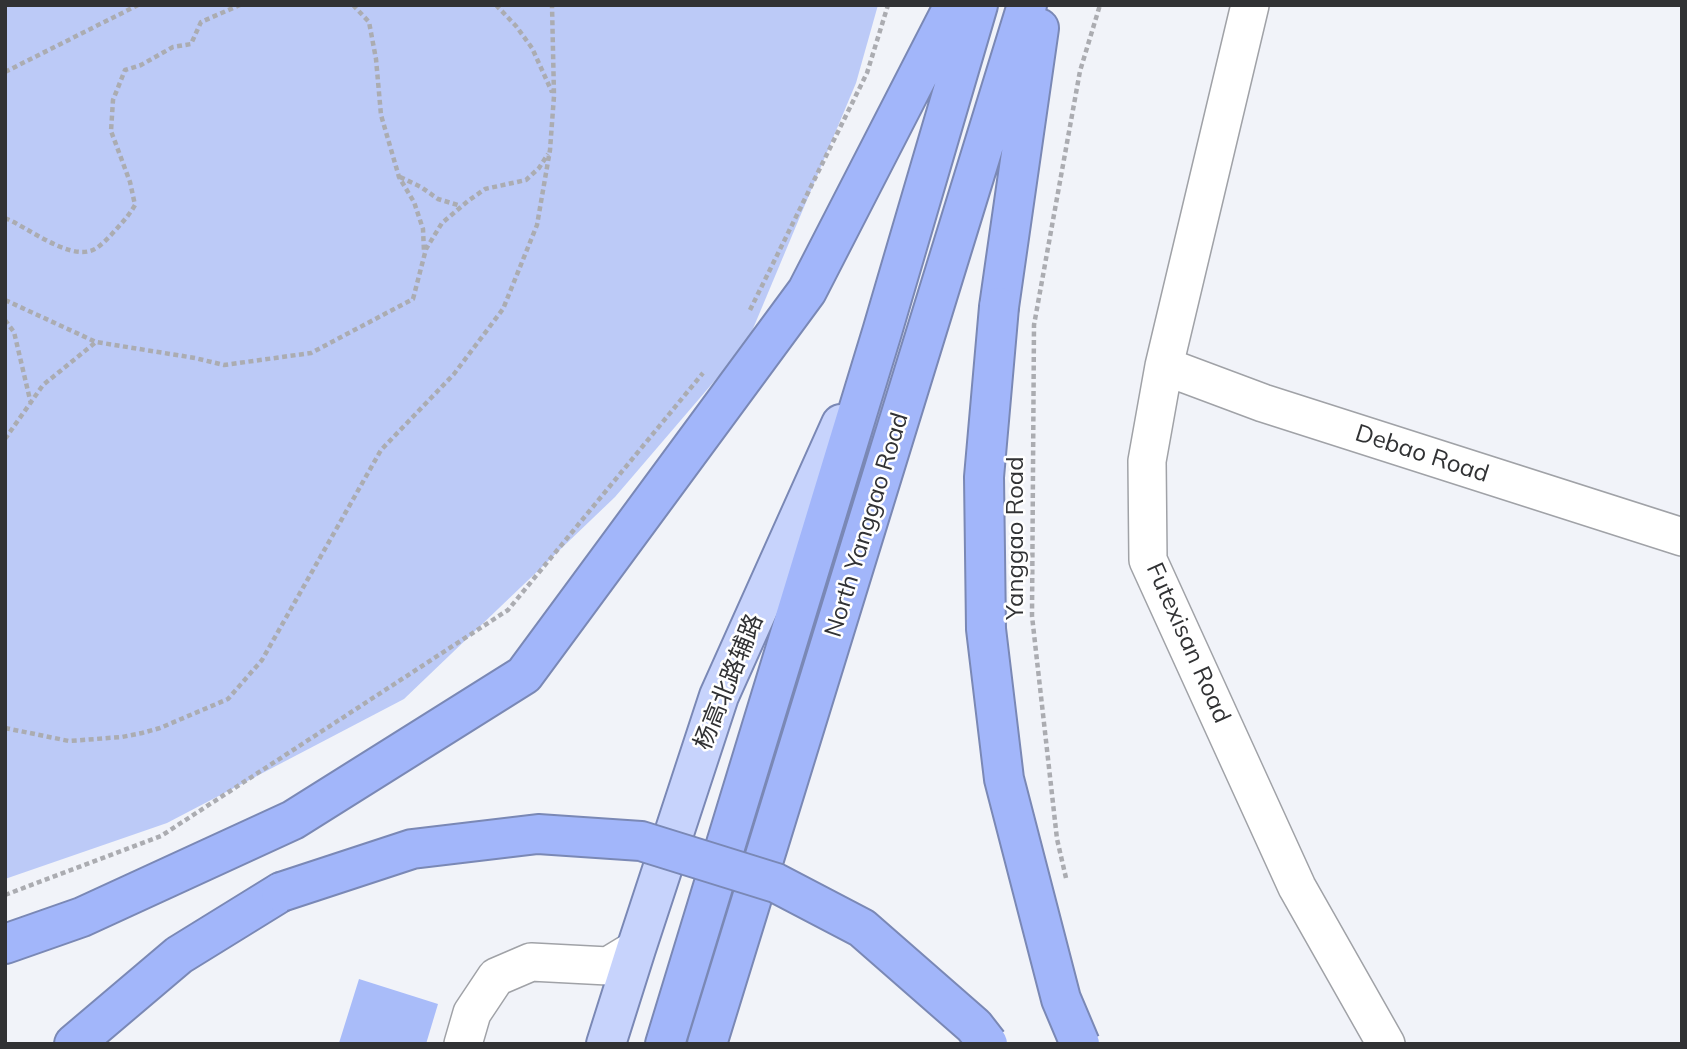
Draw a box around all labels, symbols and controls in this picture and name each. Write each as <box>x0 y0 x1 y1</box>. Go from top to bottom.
street label: North Yanggao Road <box>819 409 915 641</box>
street label: Debao Road <box>1352 419 1492 489</box>
street label: Yanggao Road <box>1002 456 1030 620</box>
street label: Futexisan Road <box>1140 558 1236 728</box>
street label: 杨高北路辅路 <box>689 610 769 754</box>

